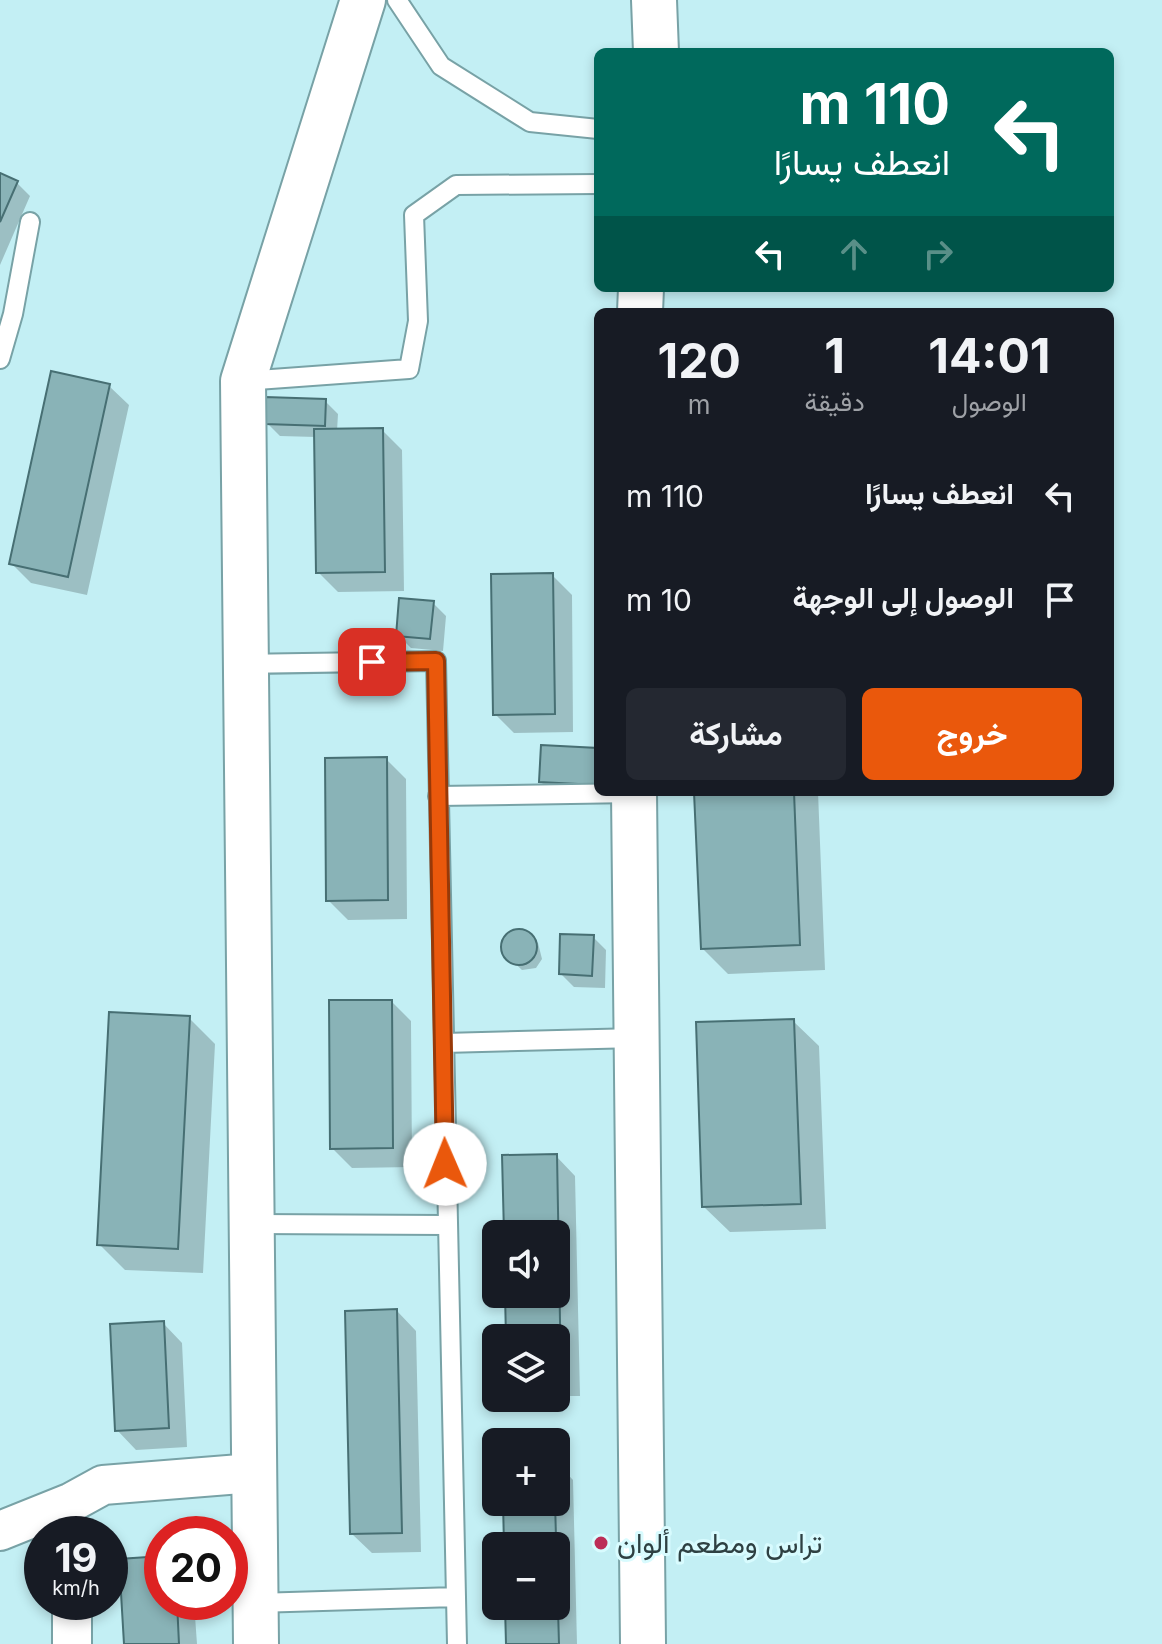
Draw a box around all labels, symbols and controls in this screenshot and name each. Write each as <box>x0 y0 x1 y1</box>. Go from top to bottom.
text: 110 m <box>800 70 950 138</box>
icon: left <box>978 80 1082 184</box>
text: انعطف يسارًا <box>774 140 950 184</box>
icon: left <box>748 232 792 276</box>
icon: ahead <box>832 232 876 276</box>
icon: right <box>916 232 960 276</box>
text: 1 <box>824 326 845 385</box>
text: 14:01 <box>928 326 1050 385</box>
text: 120 <box>658 331 741 390</box>
text: دقيقة <box>804 386 865 417</box>
text: الوصول <box>952 386 1027 417</box>
text: m <box>688 389 711 420</box>
icon: left <box>1038 474 1082 518</box>
text: انعطف يسارًا <box>865 475 1014 511</box>
text: 110 m <box>626 478 704 514</box>
icon: arrive <box>1038 578 1082 622</box>
text: الوصول إلى الوجهة <box>792 579 1014 615</box>
text: 10 m <box>626 582 692 618</box>
pin <box>338 628 406 696</box>
icon: arrive <box>350 640 394 684</box>
button: مشاركة <box>626 688 846 780</box>
button: خروج <box>862 688 1082 780</box>
position arrow <box>403 1122 487 1206</box>
map controls <box>482 1220 570 1620</box>
button: sound <box>482 1220 570 1308</box>
button: layers <box>482 1324 570 1412</box>
button: + <box>482 1428 570 1516</box>
speed limit sign: 20 <box>144 1516 248 1620</box>
place label: تراس ومطعم ألوان <box>617 1526 822 1562</box>
button: − <box>482 1532 570 1620</box>
text: 19 <box>54 1533 98 1582</box>
marker: تراس ومطعم ألوان <box>592 1534 610 1552</box>
text: km/h <box>52 1576 100 1600</box>

